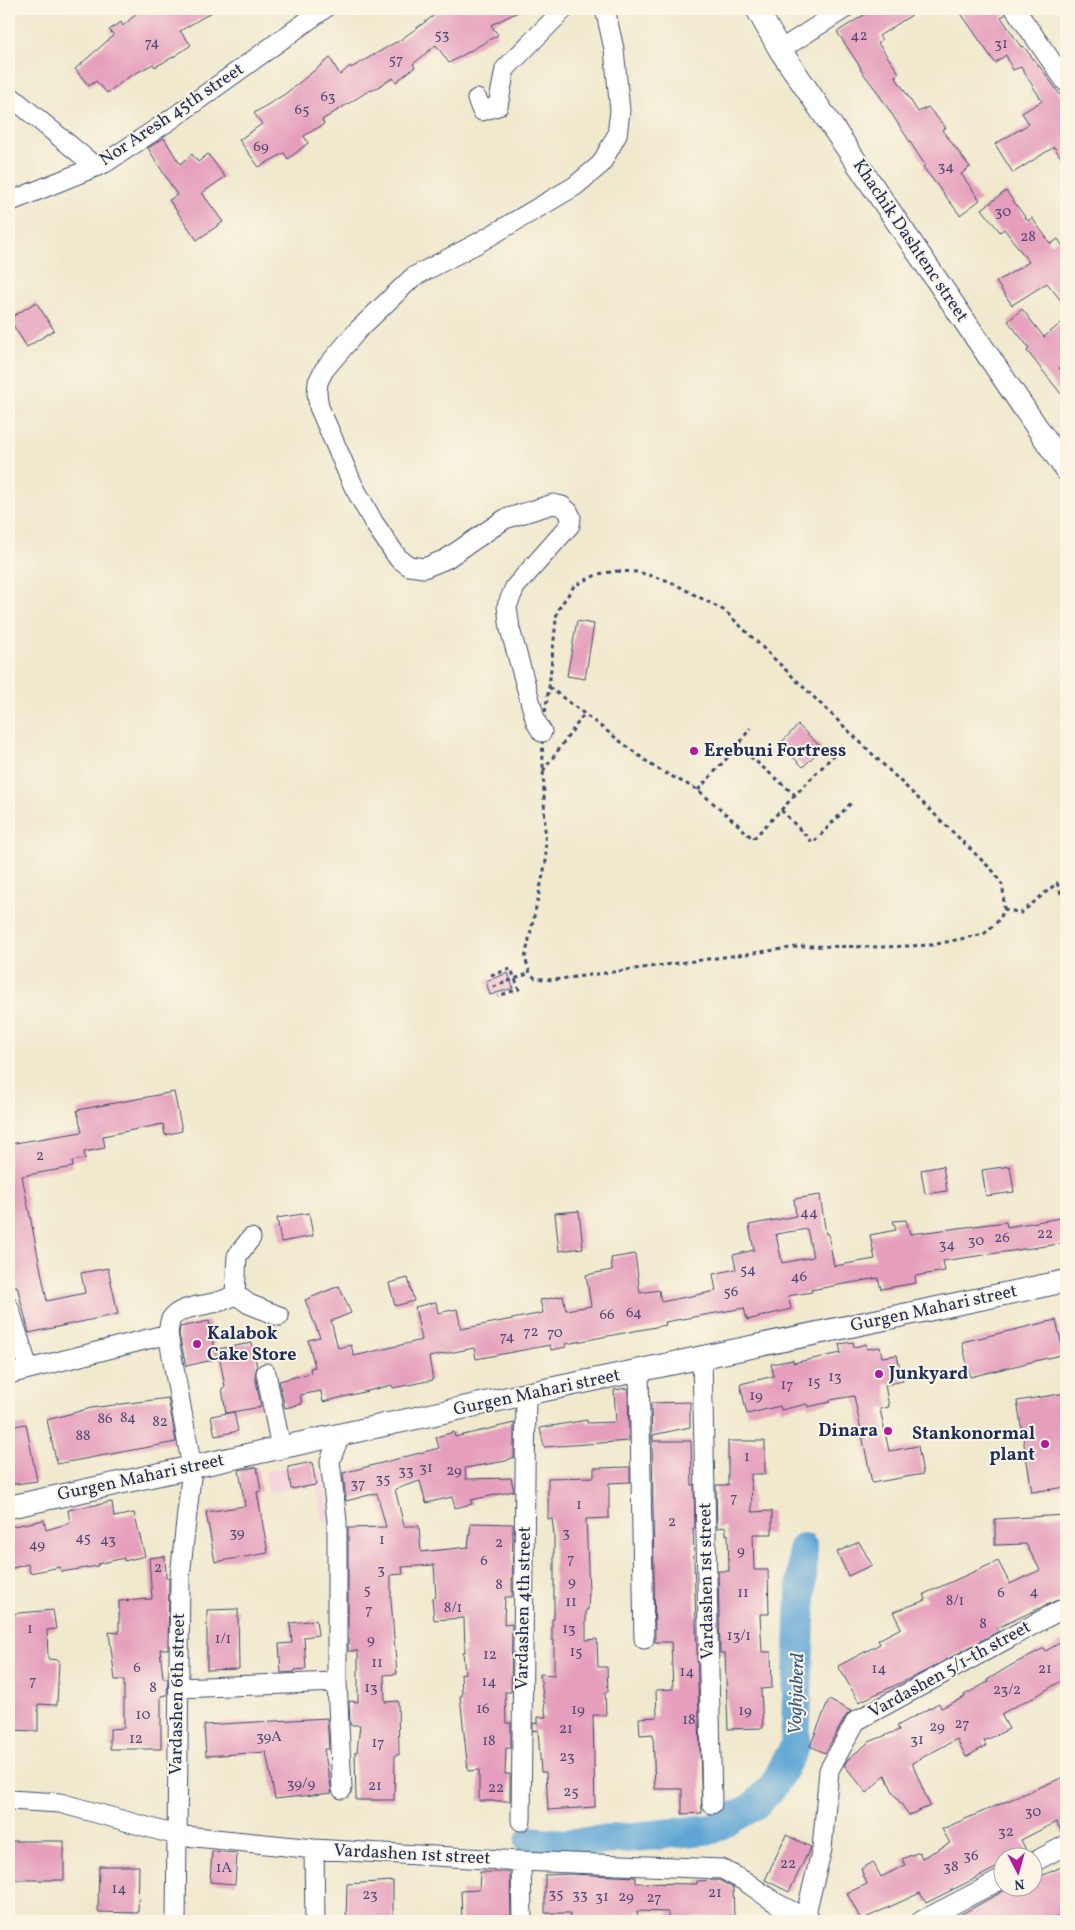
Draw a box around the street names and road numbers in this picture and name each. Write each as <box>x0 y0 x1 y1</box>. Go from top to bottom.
street label: Nor Aresh 45th street <box>95 57 249 173</box>
street label: Khachik Dashtenc street <box>846 155 974 327</box>
street label: Gurgen Mahari street <box>848 1279 1020 1339</box>
street label: Gurgen Mahari street <box>451 1363 623 1423</box>
street label: Gurgen Mahari street <box>55 1448 227 1508</box>
street label: Vardashen 1st street <box>693 1502 721 1660</box>
street label: Vardashen 4th street <box>510 1526 538 1690</box>
street label: Vardashen 6th street <box>164 1613 192 1775</box>
street label: Vardashen 5/1-th street <box>864 1615 1036 1725</box>
street label: Vardashen 1st street <box>333 1838 491 1872</box>

